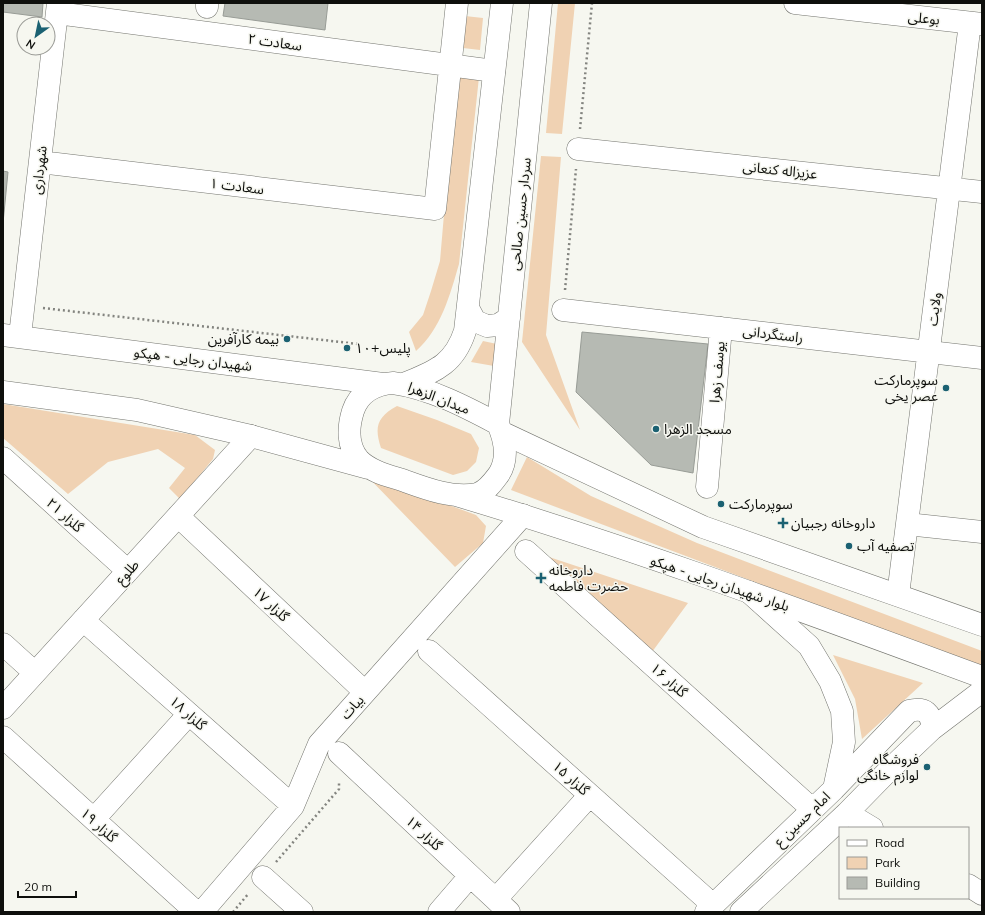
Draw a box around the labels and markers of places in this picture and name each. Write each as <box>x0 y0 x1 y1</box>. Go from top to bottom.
place label: بیمه کارآفرین <box>208 330 279 348</box>
marker: بیمه کارآفرین <box>282 334 292 344</box>
place label: پلیس+۱۰ <box>355 339 411 358</box>
marker: پلیس+۱۰ <box>342 343 352 353</box>
place label: سوپرمارکت عصر یخی <box>874 371 938 405</box>
marker: سوپرمارکت عصر یخی <box>941 383 951 393</box>
place label: مسجد الزهرا <box>664 420 732 438</box>
marker: مسجد الزهرا <box>651 424 661 434</box>
place label: سوپرمارکت <box>729 495 793 514</box>
marker: سوپرمارکت <box>716 499 726 509</box>
place label: داروخانه رجبیان <box>791 514 876 532</box>
marker: داروخانه رجبیان <box>778 518 788 528</box>
place label: تصفیه آب <box>857 537 914 555</box>
marker: تصفیه آب <box>844 541 854 551</box>
place label: داروخانه حضرت فاطمه <box>549 561 628 595</box>
marker: داروخانه حضرت فاطمه <box>536 573 546 583</box>
place label: فروشگاه لوازم خانگی <box>857 750 919 786</box>
marker: فروشگاه لوازم خانگی <box>922 762 932 772</box>

